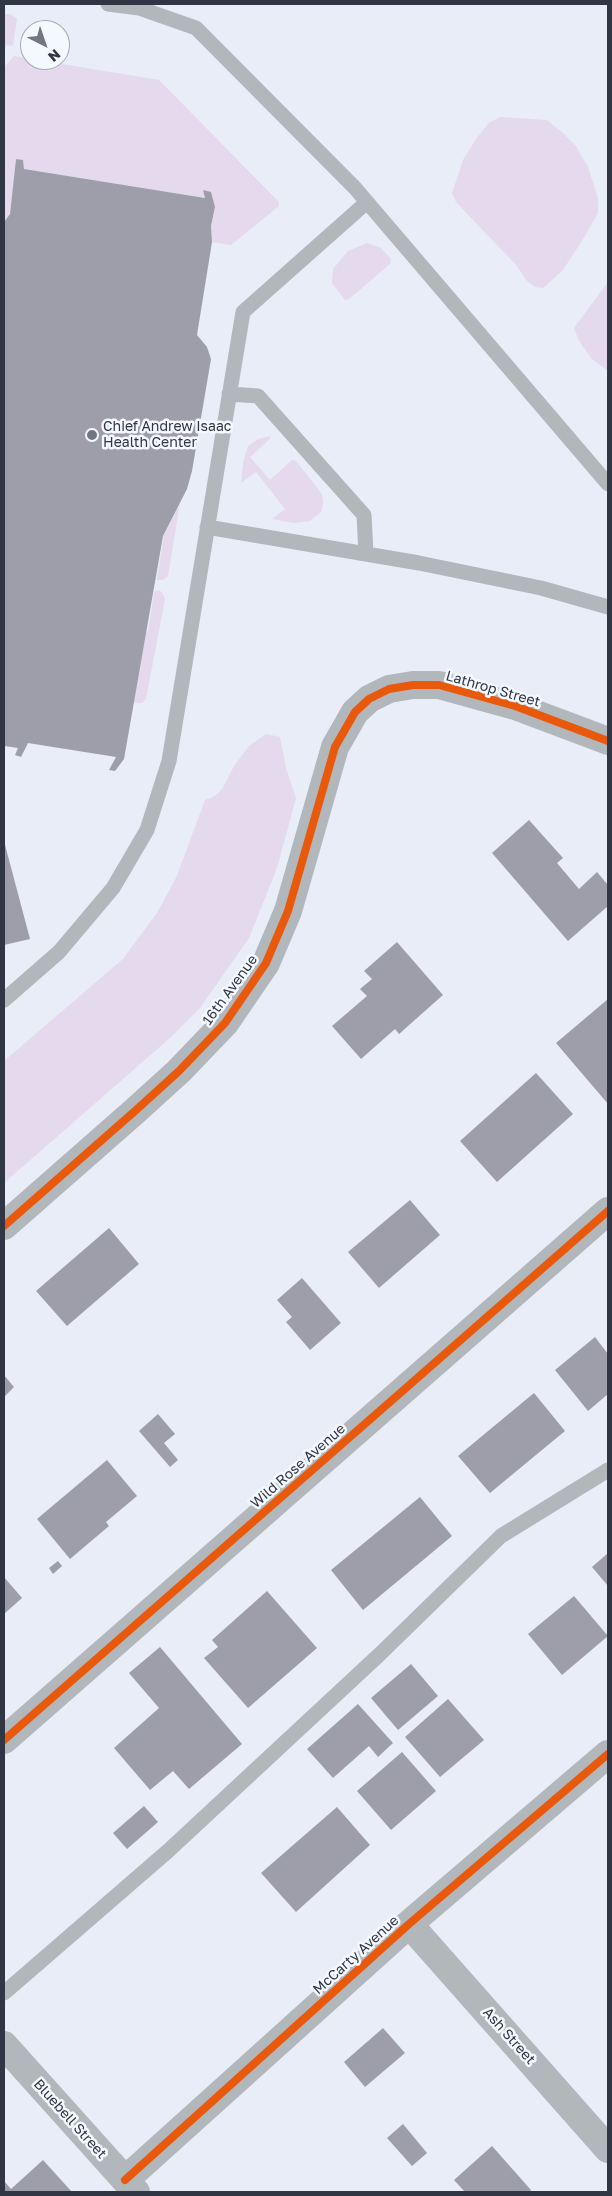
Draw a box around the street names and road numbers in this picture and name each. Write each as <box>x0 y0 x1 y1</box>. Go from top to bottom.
street label: Lathrop Street <box>444 668 542 710</box>
street label: 16th Avenue <box>199 952 261 1028</box>
street label: Wild Rose Avenue <box>247 1420 349 1512</box>
street label: McCarty Avenue <box>310 1912 402 1998</box>
street label: Ash Street <box>479 2004 539 2068</box>
street label: Bluebell Street <box>30 2076 110 2162</box>

